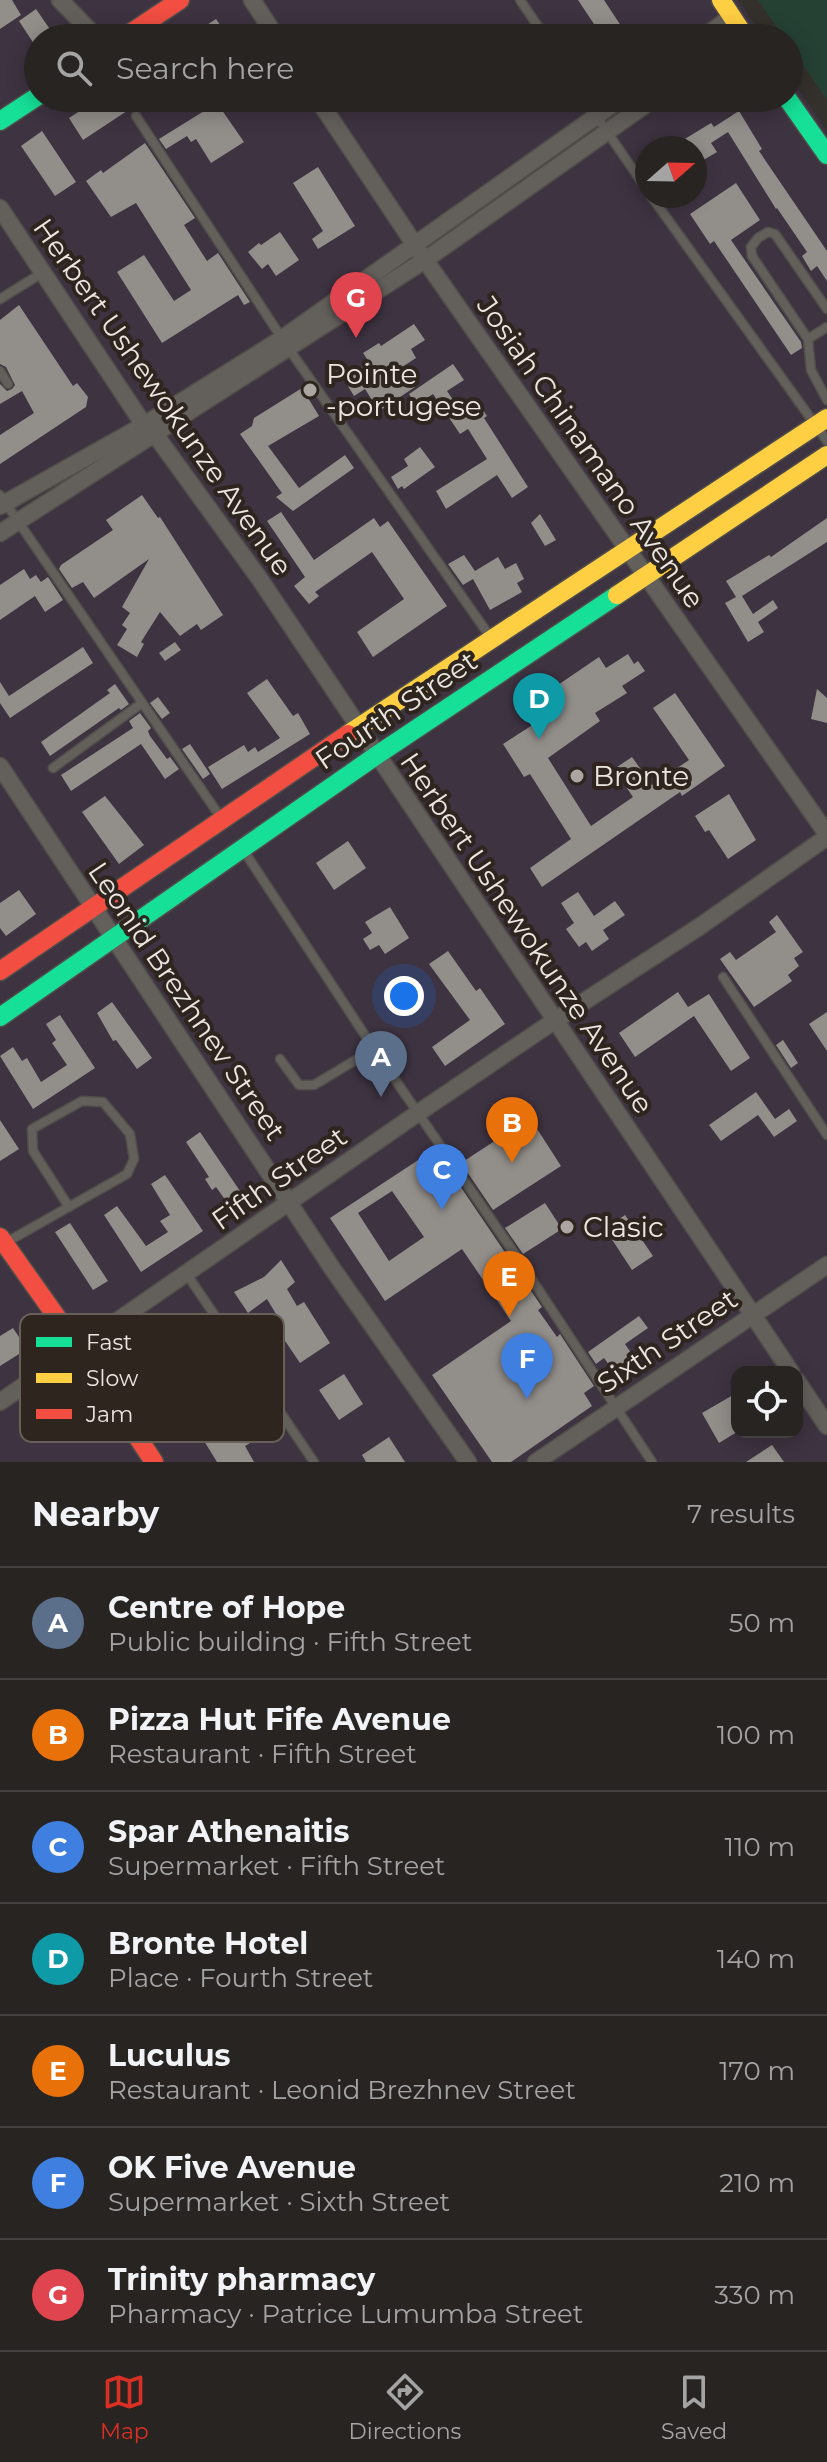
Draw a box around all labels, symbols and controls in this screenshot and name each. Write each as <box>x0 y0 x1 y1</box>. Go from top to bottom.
search box <box>24 24 803 112</box>
icon: search <box>52 46 96 90</box>
text: Search here <box>116 50 294 87</box>
north arrow <box>635 136 707 208</box>
street label: Herbert Ushewokunze Avenue <box>26 212 300 582</box>
pin: G <box>330 272 382 338</box>
street label: Josiah Chinamano Avenue <box>470 289 712 615</box>
place label: Pointe -portugese <box>326 357 482 423</box>
marker: Pointe -portugese <box>301 381 319 399</box>
street label: Fourth Street <box>309 643 483 777</box>
pin: D <box>513 673 565 739</box>
street label: Herbert Ushewokunze Avenue <box>393 746 661 1120</box>
place label: Bronte <box>593 759 689 793</box>
marker: Bronte <box>568 767 586 785</box>
street label: Leonid Brezhnev Street <box>81 855 293 1147</box>
your location <box>384 976 424 1016</box>
pin: A <box>355 1031 407 1097</box>
pin: B <box>486 1097 538 1163</box>
street label: Fifth Street <box>205 1119 353 1237</box>
pin: C <box>416 1144 468 1210</box>
place label: Clasic <box>583 1210 664 1244</box>
marker: Clasic <box>558 1218 576 1236</box>
pin: E <box>483 1251 535 1317</box>
street label: Sixth Street <box>590 1282 744 1400</box>
legend <box>20 1314 284 1442</box>
text: Fast <box>86 1329 132 1356</box>
pin: F <box>501 1333 553 1399</box>
text: Slow <box>86 1365 139 1392</box>
map controls <box>731 1366 803 1438</box>
button: locate <box>731 1366 803 1438</box>
text: Jam <box>85 1401 133 1428</box>
text: Nearby <box>32 1493 159 1535</box>
text: 7 results <box>687 1498 795 1530</box>
text: Centre of Hope <box>108 1589 345 1626</box>
text: A <box>48 1607 68 1639</box>
text: 50 m <box>729 1607 795 1639</box>
text: Public building · Fifth Street <box>108 1626 472 1658</box>
text: Pizza Hut Fife Avenue <box>108 1701 451 1738</box>
text: B <box>48 1719 68 1751</box>
text: 100 m <box>717 1719 795 1751</box>
text: Restaurant · Fifth Street <box>108 1738 417 1770</box>
text: Spar Athenaitis <box>108 1813 349 1850</box>
text: C <box>49 1831 67 1863</box>
text: 110 m <box>725 1831 795 1863</box>
text: Supermarket · Fifth Street <box>108 1850 445 1882</box>
text: Bronte Hotel <box>108 1925 308 1962</box>
text: D <box>47 1943 69 1975</box>
text: 140 m <box>717 1943 795 1975</box>
text: Place · Fourth Street <box>108 1962 373 1994</box>
text: Luculus <box>108 2037 231 2074</box>
text: E <box>49 2055 67 2087</box>
text: 170 m <box>719 2055 795 2087</box>
text: Restaurant · Leonid Brezhnev Street <box>108 2074 576 2106</box>
text: OK Five Avenue <box>108 2149 356 2186</box>
text: F <box>50 2167 66 2199</box>
text: 210 m <box>719 2167 795 2199</box>
text: Supermarket · Sixth Street <box>108 2186 450 2218</box>
text: Trinity pharmacy <box>108 2261 375 2298</box>
text: G <box>48 2279 68 2311</box>
text: 330 m <box>714 2279 795 2311</box>
text: Pharmacy · Patrice Lumumba Street <box>108 2298 583 2330</box>
tab: Map <box>100 2370 149 2445</box>
tab: Directions <box>349 2370 461 2445</box>
tab: Saved <box>661 2370 727 2445</box>

